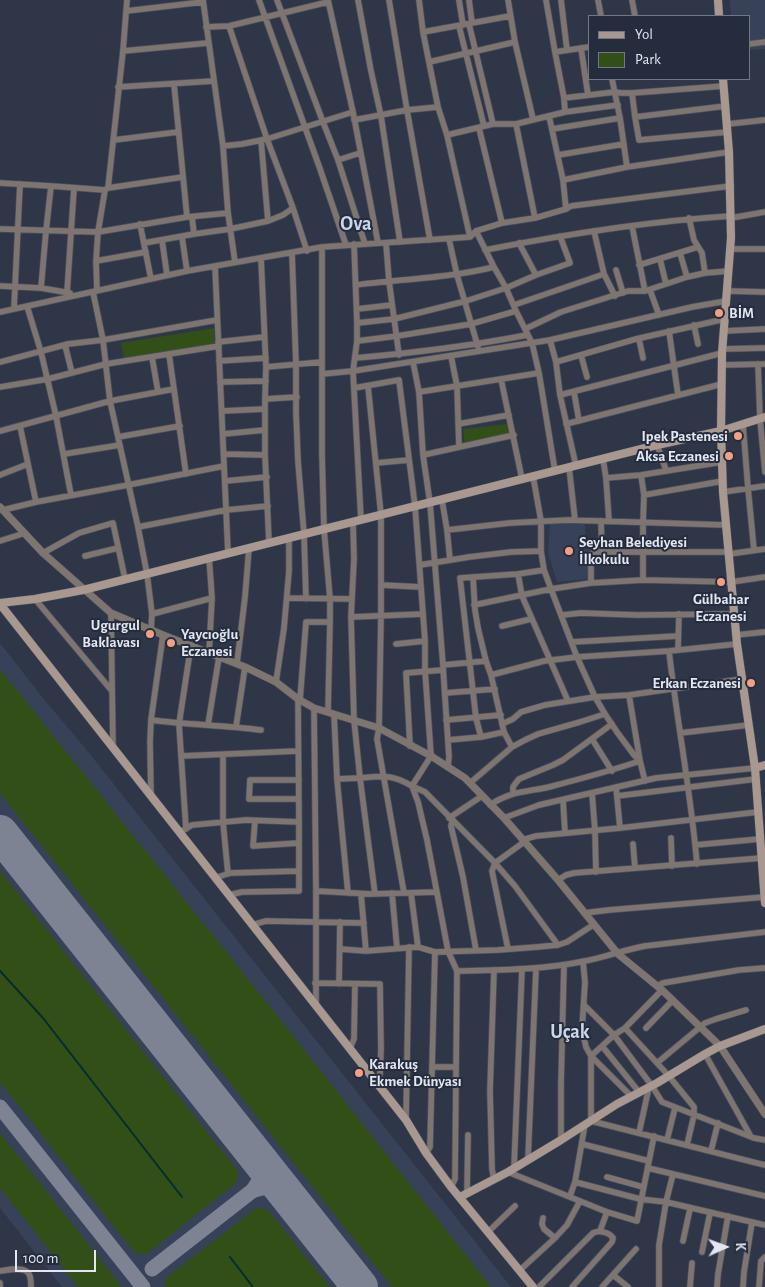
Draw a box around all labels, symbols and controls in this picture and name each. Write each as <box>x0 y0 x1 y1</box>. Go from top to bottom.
legend <box>588 15 750 80</box>
text: Yol <box>635 27 653 42</box>
text: Park <box>635 52 661 67</box>
district label: Ova <box>340 212 372 236</box>
place label: BİM <box>729 304 754 322</box>
marker: BİM <box>713 307 725 319</box>
place label: Ipek Pastenesi <box>642 427 728 445</box>
marker: Ipek Pastenesi <box>732 430 744 442</box>
place label: Aksa Eczanesi <box>636 447 719 465</box>
marker: Aksa Eczanesi <box>723 450 735 462</box>
place label: Seyhan Belediyesi İlkokulu <box>579 533 687 568</box>
marker: Seyhan Belediyesi İlkokulu <box>563 545 575 557</box>
marker: Gülbahar Eczanesi <box>715 576 727 588</box>
place label: Gülbahar Eczanesi <box>693 590 749 625</box>
place label: Ugurgul Baklavası <box>82 616 140 651</box>
place label: Yaycıoğlu Eczanesi <box>181 625 238 660</box>
marker: Ugurgul Baklavası <box>144 628 156 640</box>
marker: Yaycıoğlu Eczanesi <box>165 637 177 649</box>
place label: Erkan Eczanesi <box>653 674 741 692</box>
marker: Erkan Eczanesi <box>745 677 757 689</box>
district label: Uçak <box>550 1020 590 1044</box>
place label: Karakuş Ekmek Dünyası <box>369 1055 462 1090</box>
marker: Karakuş Ekmek Dünyası <box>353 1067 365 1079</box>
north arrow <box>700 1222 750 1272</box>
scale bar <box>18 1240 99 1272</box>
text: K <box>733 1242 747 1251</box>
text: 100 m <box>23 1251 58 1266</box>

